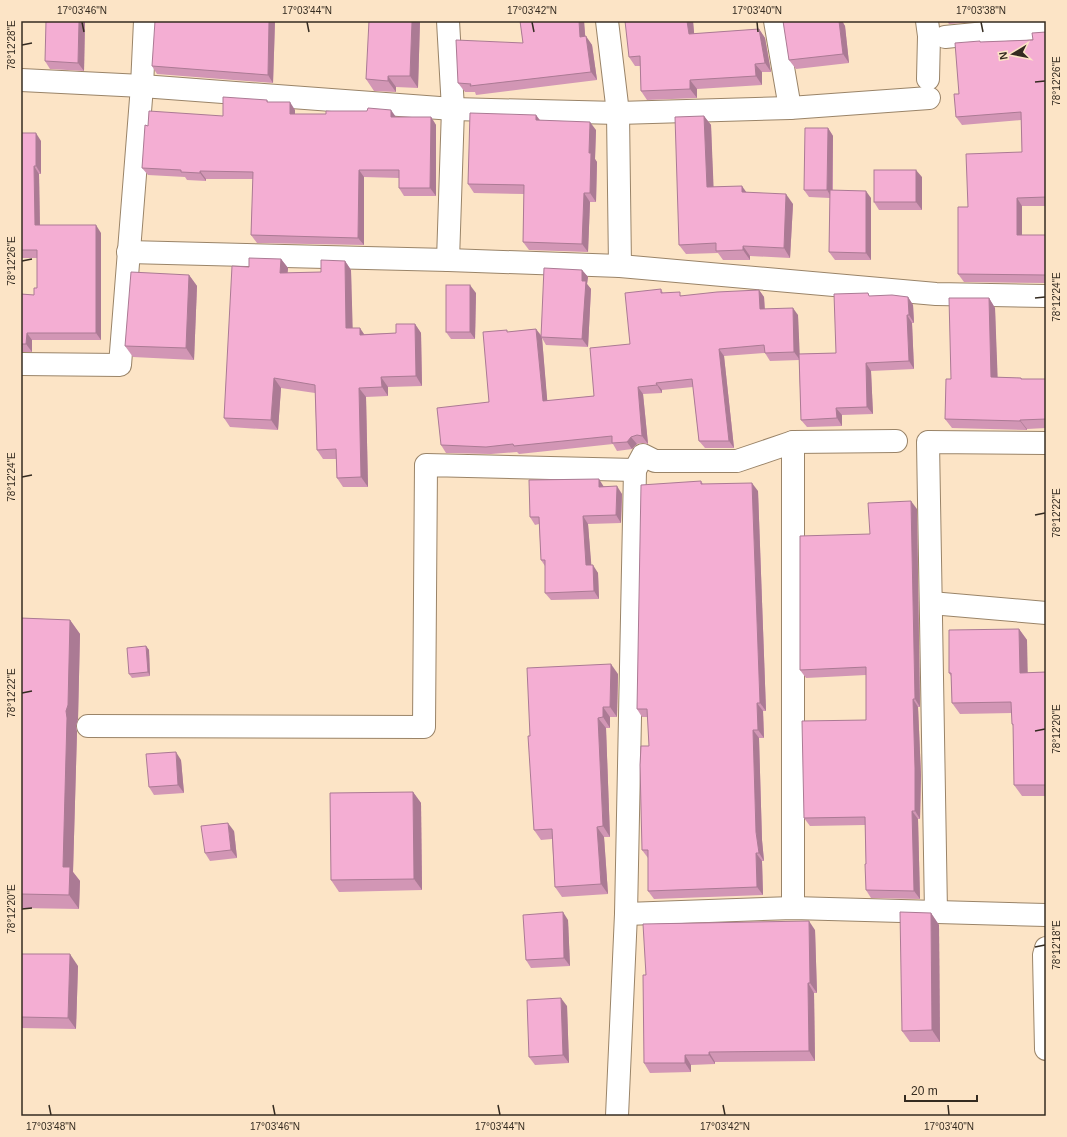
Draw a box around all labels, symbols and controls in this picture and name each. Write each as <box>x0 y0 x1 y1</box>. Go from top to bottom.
text: 17°03'46"N <box>57 5 107 16</box>
text: 17°03'44"N <box>282 5 332 16</box>
text: 17°03'42"N <box>507 5 557 16</box>
text: 17°03'40"N <box>732 5 782 16</box>
text: 17°03'38"N <box>956 5 1006 16</box>
text: 78°12'28"E <box>6 20 17 70</box>
north arrow <box>993 34 1033 74</box>
text: N <box>997 51 1010 61</box>
text: 78°12'26"E <box>1051 56 1062 106</box>
text: 78°12'26"E <box>6 236 17 286</box>
text: 78°12'24"E <box>1051 272 1062 322</box>
text: 78°12'24"E <box>6 452 17 502</box>
text: 78°12'22"E <box>1051 488 1062 538</box>
text: 78°12'22"E <box>6 668 17 718</box>
text: 78°12'20"E <box>1051 704 1062 754</box>
text: 78°12'20"E <box>6 884 17 934</box>
text: 78°12'18"E <box>1051 920 1062 970</box>
scale bar <box>905 1077 977 1103</box>
text: 20 m <box>911 1084 938 1098</box>
text: 17°03'48"N <box>26 1121 76 1132</box>
text: 17°03'46"N <box>250 1121 300 1132</box>
text: 17°03'44"N <box>475 1121 525 1132</box>
text: 17°03'42"N <box>700 1121 750 1132</box>
text: 17°03'40"N <box>924 1121 974 1132</box>

